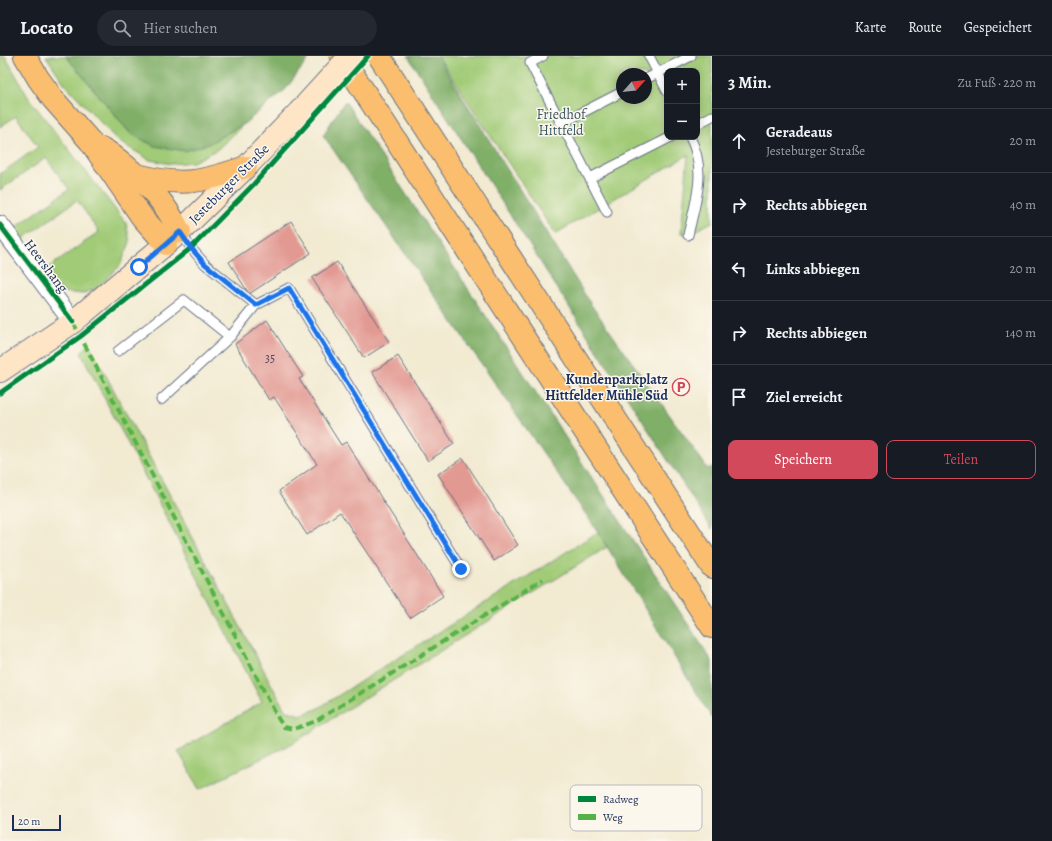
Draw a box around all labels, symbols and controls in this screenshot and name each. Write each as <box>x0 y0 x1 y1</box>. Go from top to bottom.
search box <box>97 10 377 46</box>
text: Locato <box>20 15 73 41</box>
icon: search <box>111 17 133 39</box>
text: Hier suchen <box>143 18 217 38</box>
text: Karte <box>855 18 886 37</box>
text: Route <box>908 18 942 37</box>
text: Gespeichert <box>964 18 1032 37</box>
north arrow <box>616 68 652 104</box>
map controls <box>664 68 700 140</box>
button: + <box>664 68 700 104</box>
text: 3 Min. <box>728 71 772 94</box>
text: Zu Fuß · 220 m <box>957 74 1036 91</box>
button: − <box>664 104 700 140</box>
park label: Friedhof Hittfeld <box>536 105 588 140</box>
text: Geradeaus <box>766 122 832 142</box>
icon: ahead <box>728 130 750 152</box>
text: 20 m <box>1010 132 1036 149</box>
street label: Jesteburger Straße <box>185 140 273 228</box>
text: Jesteburger Straße <box>766 142 865 159</box>
icon: right <box>728 194 750 216</box>
text: Rechts abbiegen <box>766 195 867 215</box>
text: 40 m <box>1010 196 1036 213</box>
street label: Heershang <box>20 235 72 297</box>
route start <box>130 258 148 276</box>
icon: left <box>728 258 750 280</box>
text: Links abbiegen <box>766 259 860 279</box>
text: 20 m <box>1010 260 1036 277</box>
icon: right <box>728 322 750 344</box>
text: Rechts abbiegen <box>766 323 867 343</box>
text: 140 m <box>1005 324 1036 341</box>
house number: 35 <box>265 350 275 366</box>
place label: Kundenparkplatz Hittfelder Mühle Süd <box>545 370 669 405</box>
parking icon: Kundenparkplatz Hittfelder Mühle Süd <box>671 377 691 397</box>
icon: arrive <box>728 386 750 408</box>
text: Ziel erreicht <box>766 387 842 407</box>
button: Speichern <box>728 440 878 479</box>
button: Teilen <box>886 440 1036 479</box>
route end <box>452 560 470 578</box>
legend <box>570 785 702 831</box>
text: Radweg <box>603 792 639 807</box>
text: Weg <box>602 810 623 825</box>
scale bar <box>12 813 61 832</box>
text: 20 m <box>18 814 40 829</box>

